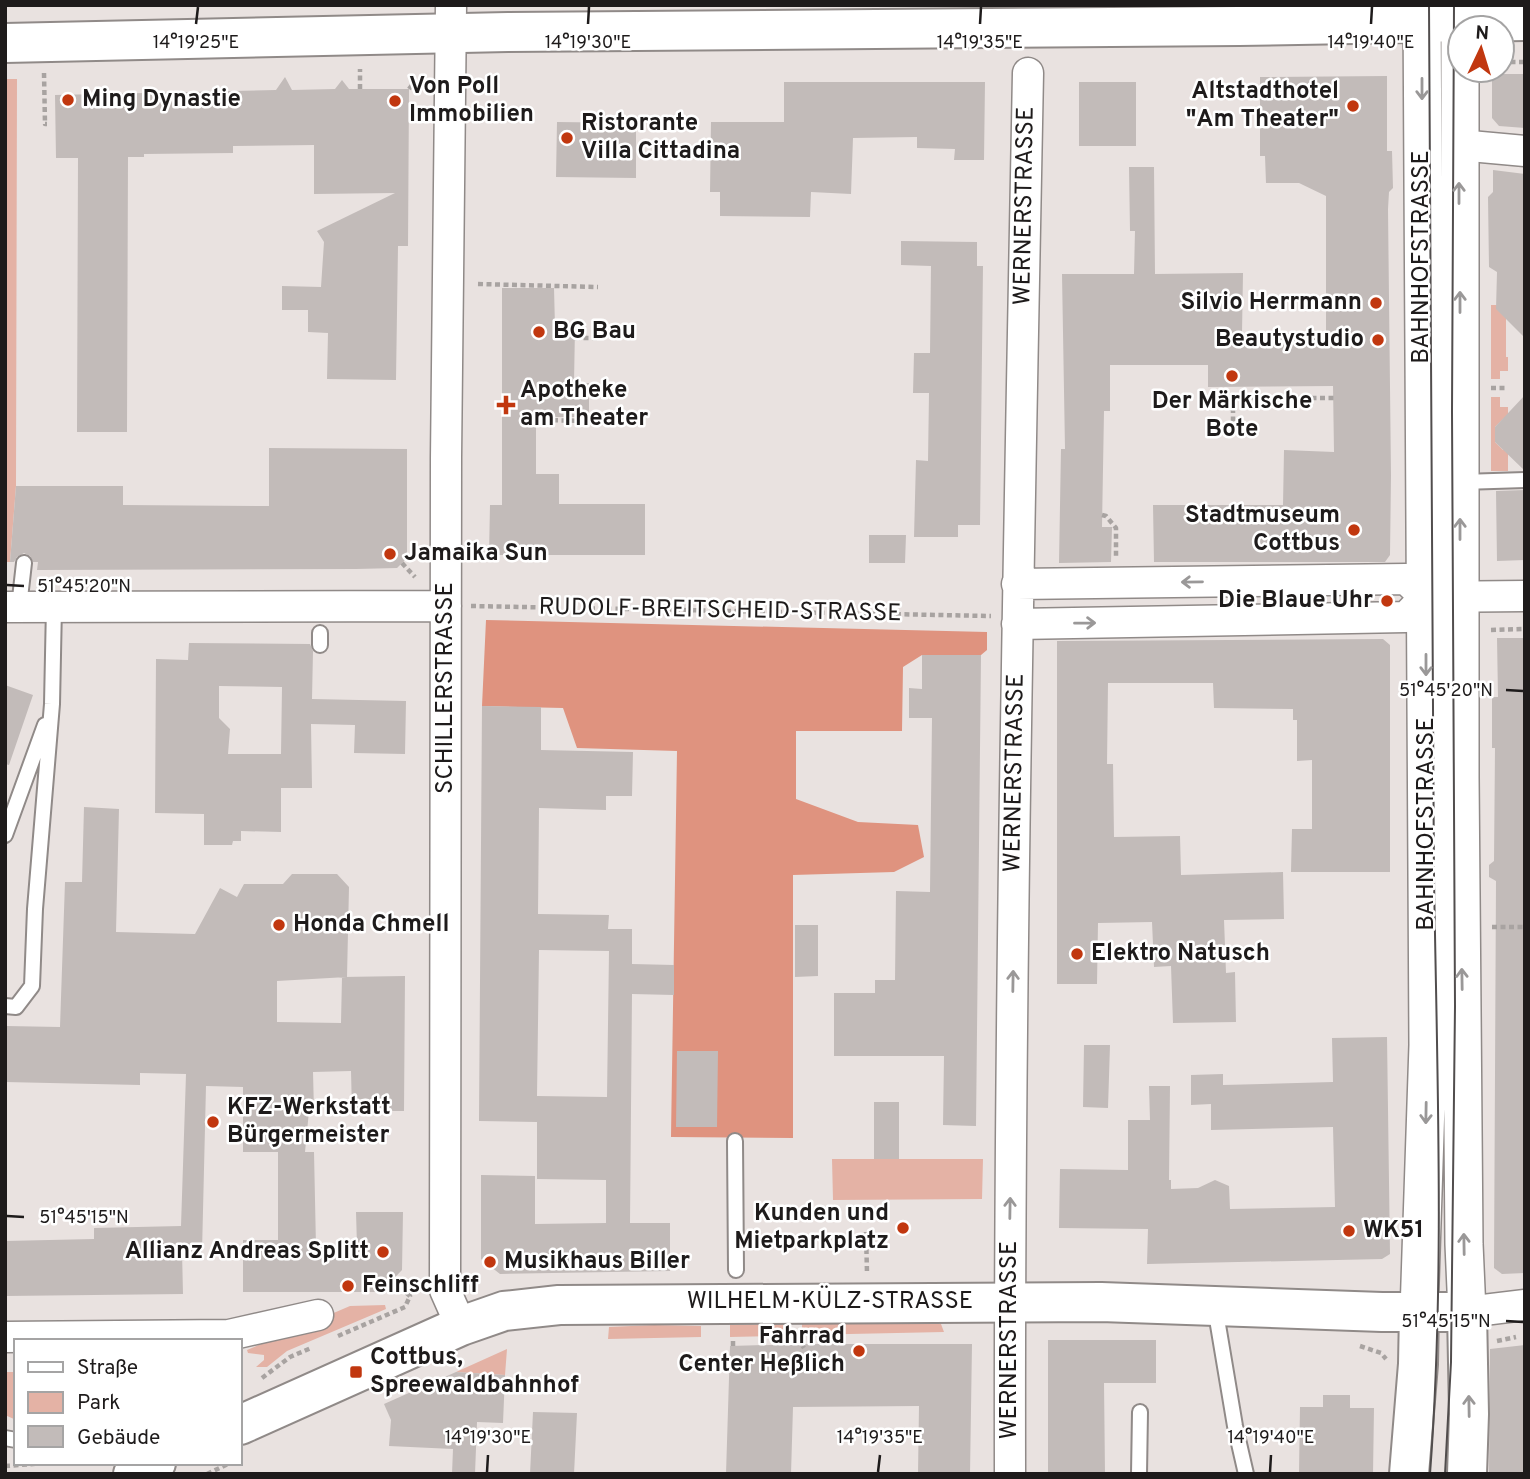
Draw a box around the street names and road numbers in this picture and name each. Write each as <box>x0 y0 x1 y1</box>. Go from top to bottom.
street label: WERNERSTRASSE <box>1008 106 1042 306</box>
street label: BAHNHOFSTRASSE <box>1407 150 1437 364</box>
street label: SCHILLERSTRASSE <box>431 582 461 794</box>
street label: RUDOLF-BREITSCHEID-STRASSE <box>538 593 902 629</box>
street label: WERNERSTRASSE <box>998 673 1032 873</box>
street label: BAHNHOFSTRASSE <box>1412 717 1442 931</box>
street label: WERNERSTRASSE <box>995 1241 1025 1439</box>
street label: WILHELM-KÜLZ-STRASSE <box>687 1285 973 1317</box>

